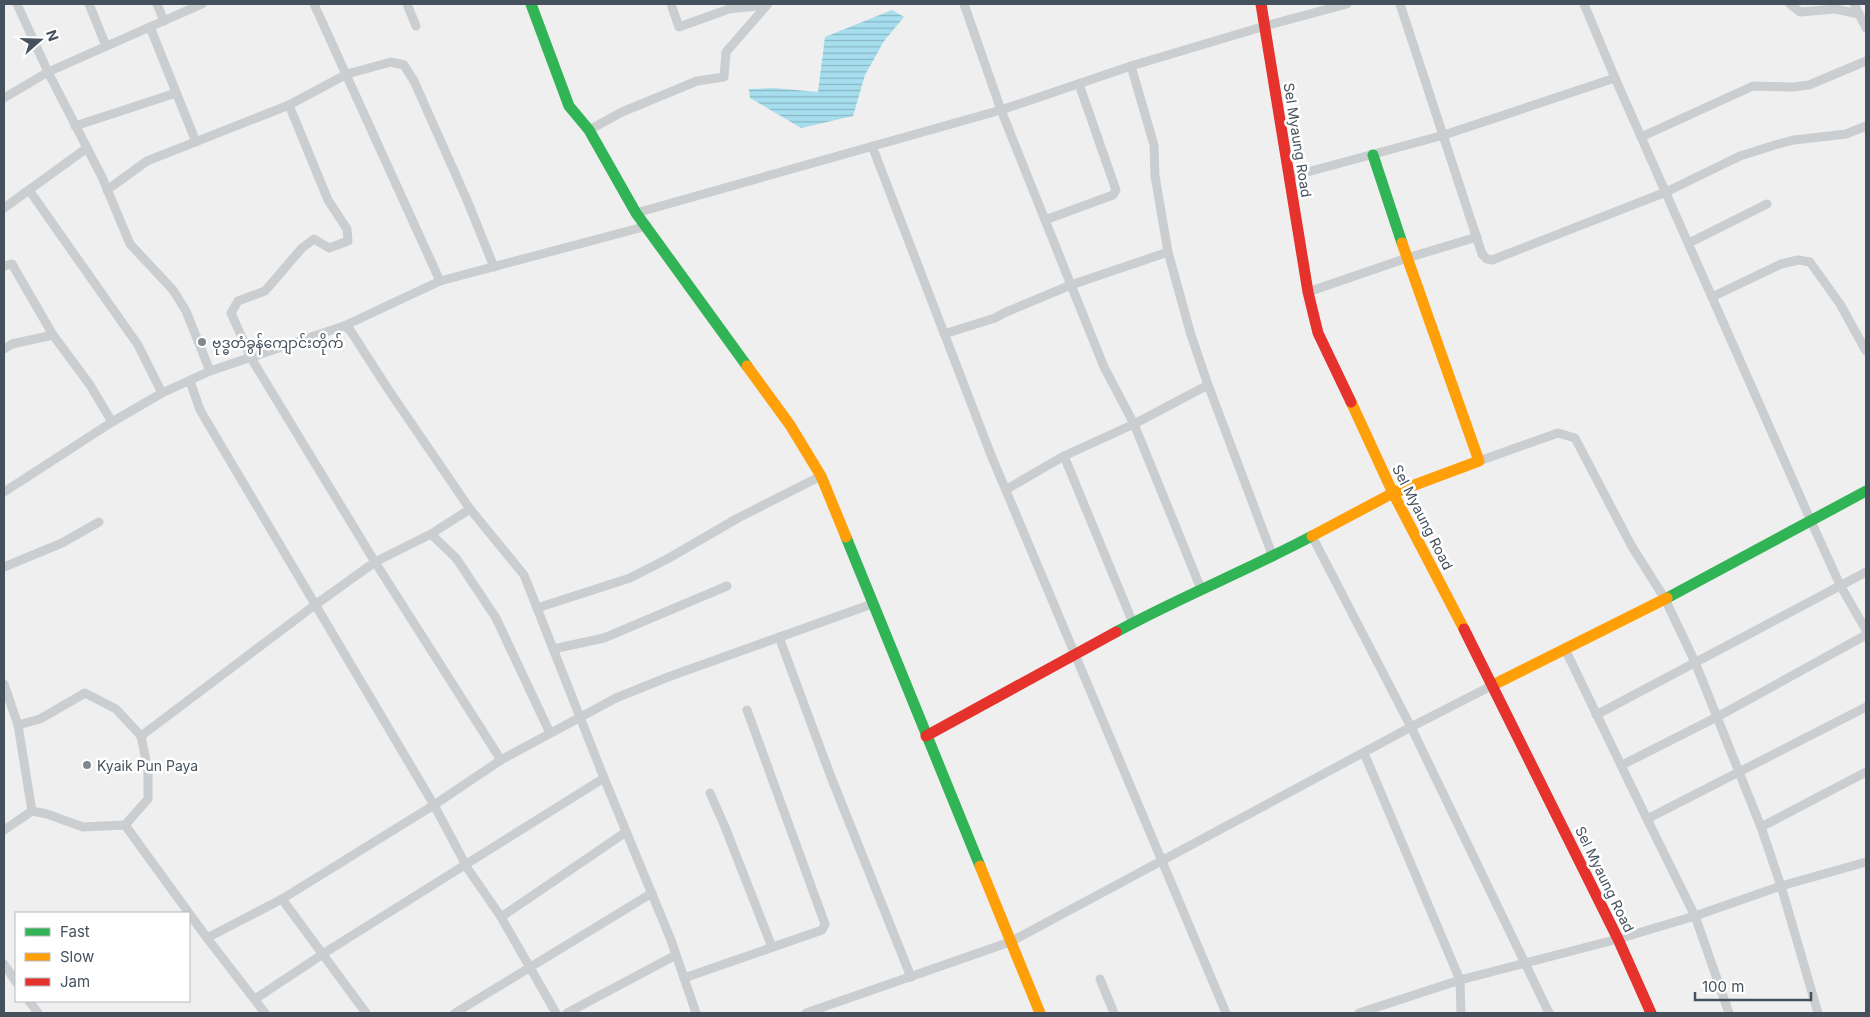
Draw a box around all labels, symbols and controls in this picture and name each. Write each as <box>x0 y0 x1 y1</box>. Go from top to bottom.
north arrow <box>15 15 65 65</box>
text: N <box>43 27 62 43</box>
street label: Sel Myaung Road <box>1281 82 1315 198</box>
place label: ဗုဒ္ဓတံခွန်ကျောင်းတိုက် <box>212 333 343 355</box>
marker: ဗုဒ္ဓတံခွန်ကျောင်းတိုက် <box>196 336 208 348</box>
street label: Sel Myaung Road <box>1389 462 1457 572</box>
place label: Kyaik Pun Paya <box>97 757 198 774</box>
marker: Kyaik Pun Paya <box>81 759 93 771</box>
street label: Sel Myaung Road <box>1572 823 1638 935</box>
legend <box>15 912 190 1002</box>
text: Fast <box>60 922 90 941</box>
text: Slow <box>60 947 94 966</box>
scale bar <box>1695 970 1811 1002</box>
text: Jam <box>60 972 90 991</box>
text: 100 m <box>1702 977 1744 996</box>

